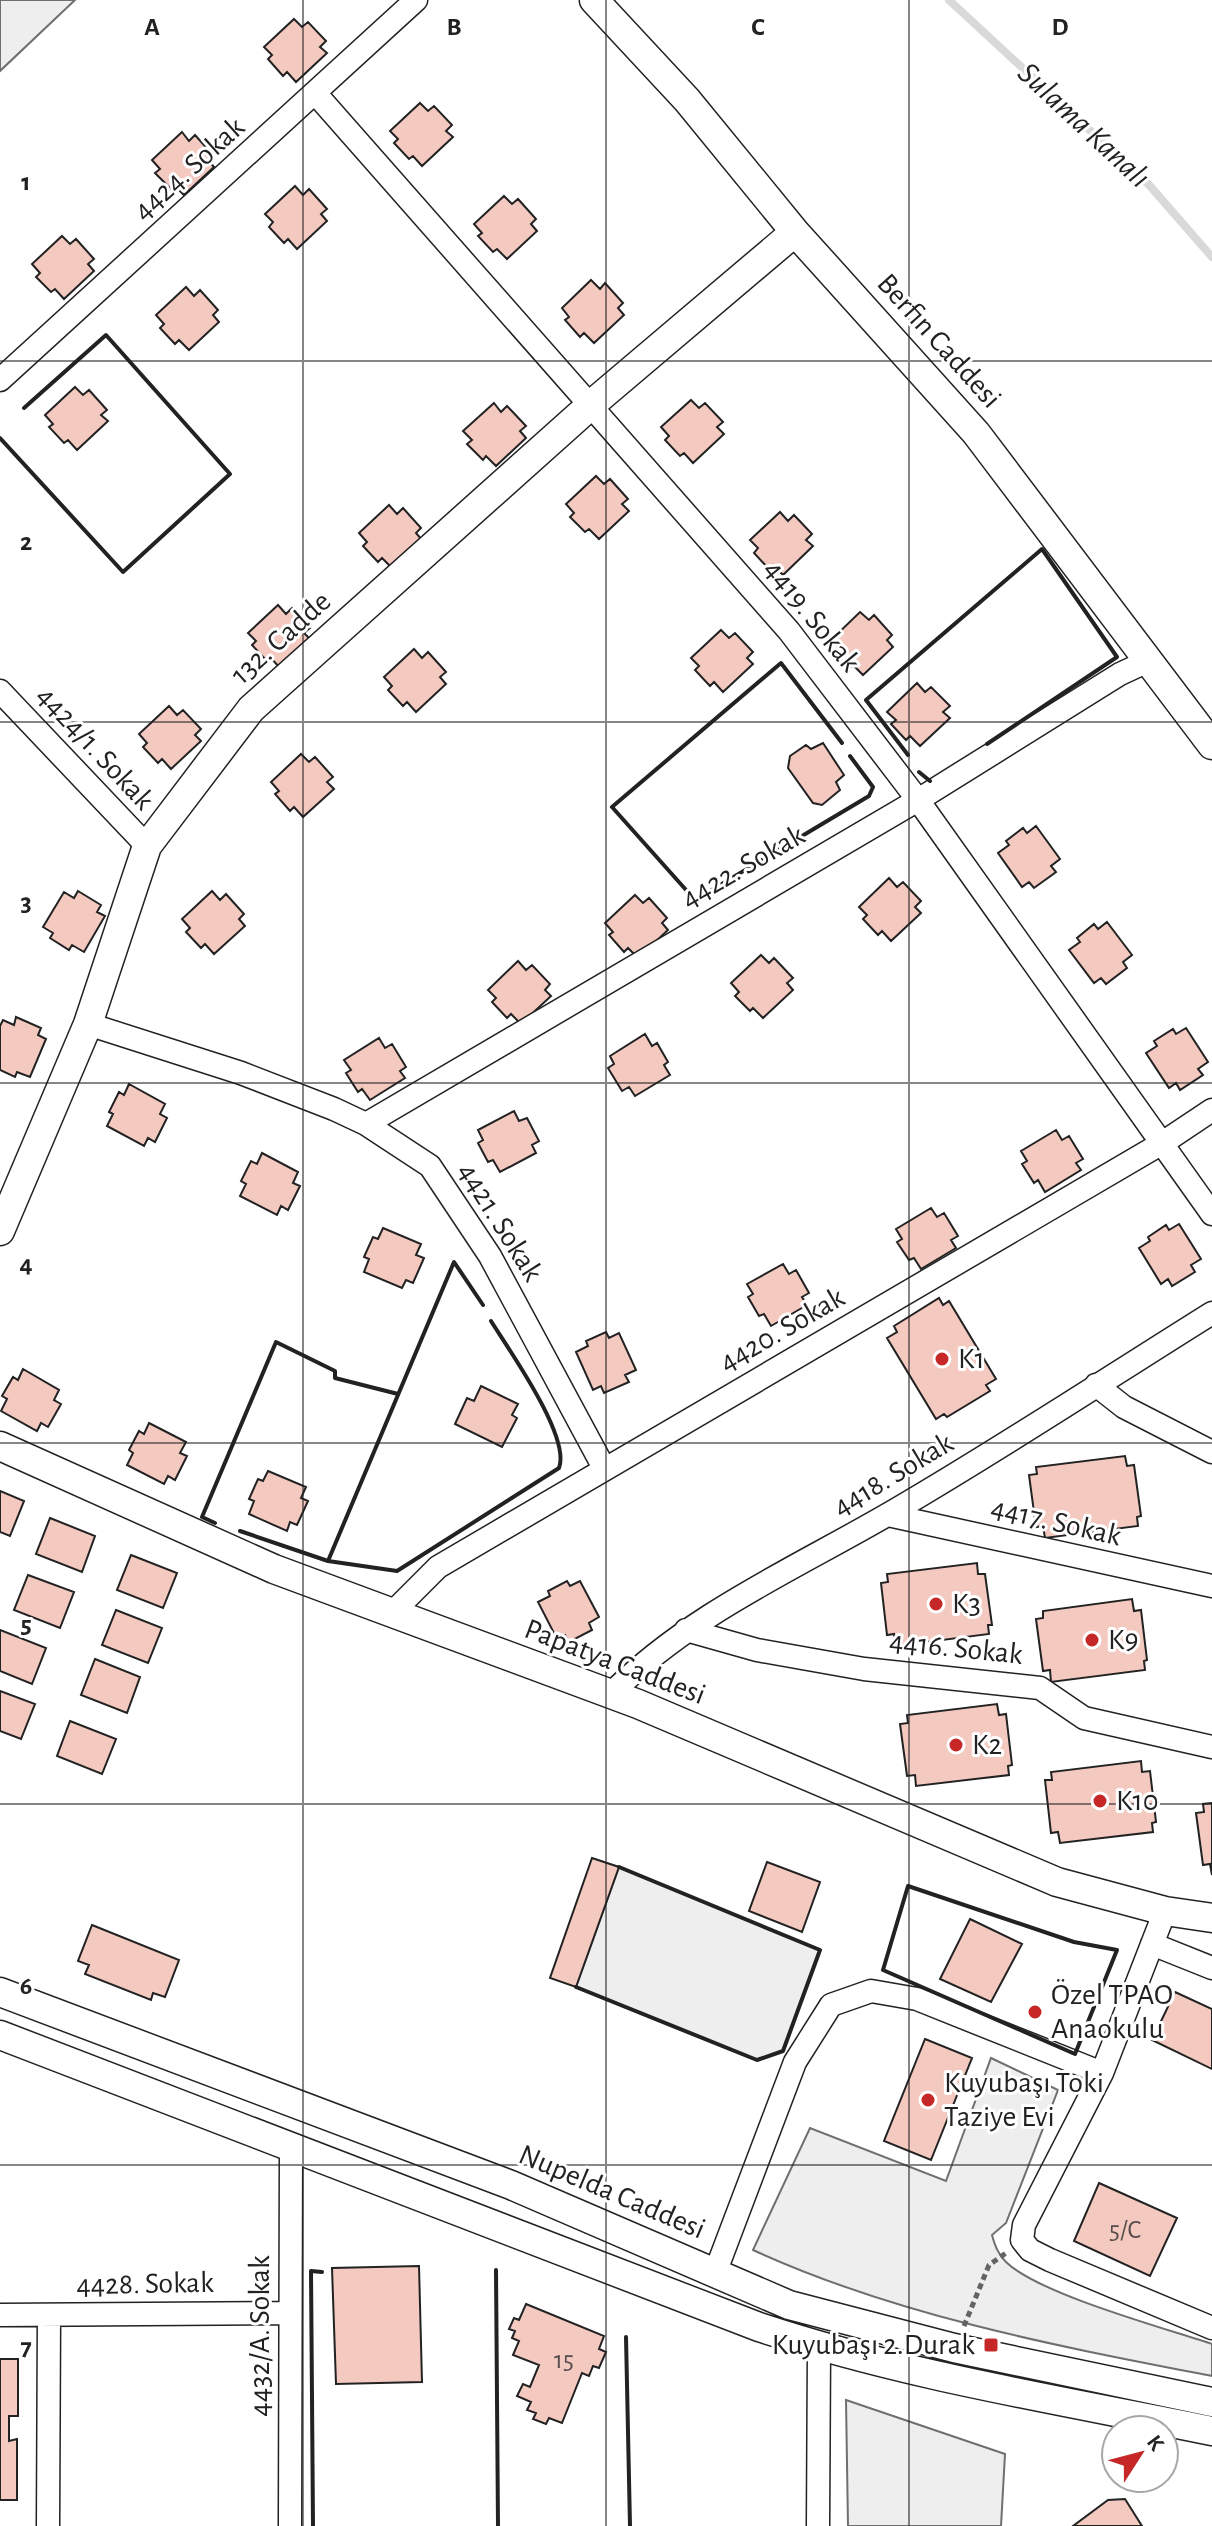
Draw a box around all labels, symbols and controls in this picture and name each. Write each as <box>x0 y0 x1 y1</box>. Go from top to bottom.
text: A <box>144 14 160 40</box>
text: B <box>446 14 462 40</box>
text: C <box>751 14 765 40</box>
text: D <box>1051 14 1069 40</box>
water label: Sulama Kanalı <box>1012 56 1156 194</box>
street label: 4424. Sokak <box>128 112 250 226</box>
text: 1 <box>21 169 31 195</box>
street label: Berfin Caddesi <box>871 268 1007 414</box>
text: 2 <box>20 529 32 555</box>
street label: 4419. Sokak <box>758 554 866 678</box>
street label: 132. Cadde <box>225 586 337 690</box>
street label: 4424/1. Sokak <box>31 681 160 816</box>
street label: 4422. Sokak <box>676 820 810 914</box>
text: 3 <box>20 890 32 916</box>
street label: 4421. Sokak <box>452 1157 548 1287</box>
text: 4 <box>19 1251 33 1277</box>
street label: 4420. Sokak <box>714 1282 850 1378</box>
place label: K1 <box>958 1344 985 1374</box>
marker: K1 <box>933 1350 951 1368</box>
street label: 4418. Sokak <box>828 1427 958 1522</box>
street label: 4417. Sokak <box>988 1492 1124 1552</box>
place label: K3 <box>952 1589 981 1619</box>
marker: K3 <box>927 1595 945 1613</box>
text: 5 <box>20 1612 32 1638</box>
street label: Papatya Caddesi <box>520 1614 710 1710</box>
place label: K9 <box>1108 1625 1139 1655</box>
street label: 4416. Sokak <box>888 1626 1025 1670</box>
marker: K9 <box>1083 1631 1101 1649</box>
place label: K2 <box>972 1730 1002 1760</box>
marker: K2 <box>947 1736 965 1754</box>
place label: K10 <box>1116 1786 1159 1816</box>
marker: K10 <box>1091 1792 1109 1810</box>
text: 6 <box>20 1973 32 1999</box>
place label: Özel TPAO Anaokulu <box>1051 1979 1173 2044</box>
marker: Özel TPAO Anaokulu <box>1026 2003 1044 2021</box>
place label: Kuyubaşı Toki Taziye Evi <box>944 2068 1104 2132</box>
marker: Kuyubaşı Toki Taziye Evi <box>919 2091 937 2109</box>
street label: Nupelda Caddesi <box>515 2139 709 2245</box>
house number: 5/C <box>1109 2217 1141 2243</box>
street label: 4432/A. Sokak <box>245 2255 275 2417</box>
street label: 4428. Sokak <box>76 2268 214 2300</box>
place label: Kuyubaşı 2.Durak <box>772 2330 975 2360</box>
text: 7 <box>20 2334 32 2360</box>
marker: Kuyubaşı 2.Durak <box>982 2336 1000 2354</box>
house number: 15 <box>554 2347 574 2373</box>
north arrow <box>1100 2414 1180 2494</box>
text: K <box>1143 2431 1169 2455</box>

